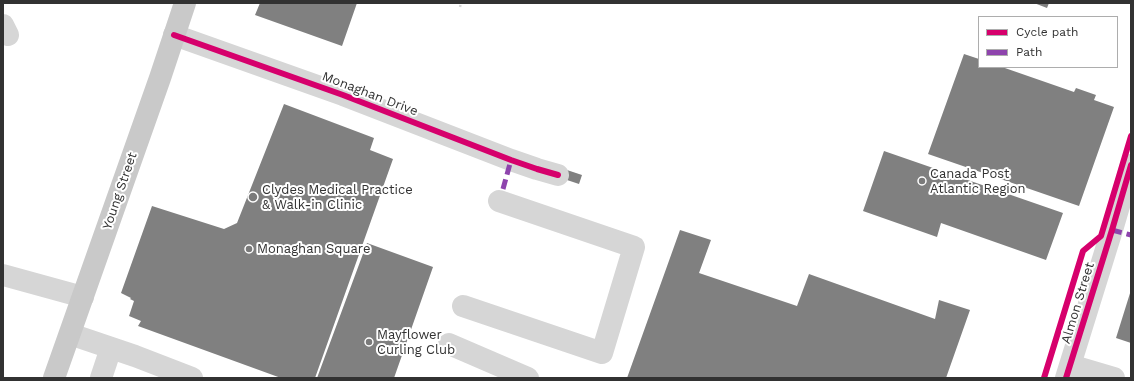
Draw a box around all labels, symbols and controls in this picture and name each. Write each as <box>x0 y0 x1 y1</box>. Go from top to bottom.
legend <box>978 16 1118 68</box>
text: Cycle path <box>1016 25 1078 39</box>
text: Path <box>1016 45 1042 59</box>
street label: Monaghan Drive <box>320 69 420 119</box>
street label: Young Street <box>99 150 141 232</box>
place label: Canada Post Atlantic Region <box>930 166 1026 197</box>
marker: Canada Post Atlantic Region <box>917 176 927 186</box>
place label: Clydes Medical Practice & Walk-in Clinic <box>262 182 413 213</box>
marker: Clydes Medical Practice & Walk-in Clinic <box>247 191 259 203</box>
place label: Monaghan Square <box>257 241 370 257</box>
marker: Monaghan Square <box>244 244 254 254</box>
street label: Almon Street <box>1058 260 1098 346</box>
place label: Mayflower Curling Club <box>377 327 455 358</box>
marker: Mayflower Curling Club <box>364 337 374 347</box>

